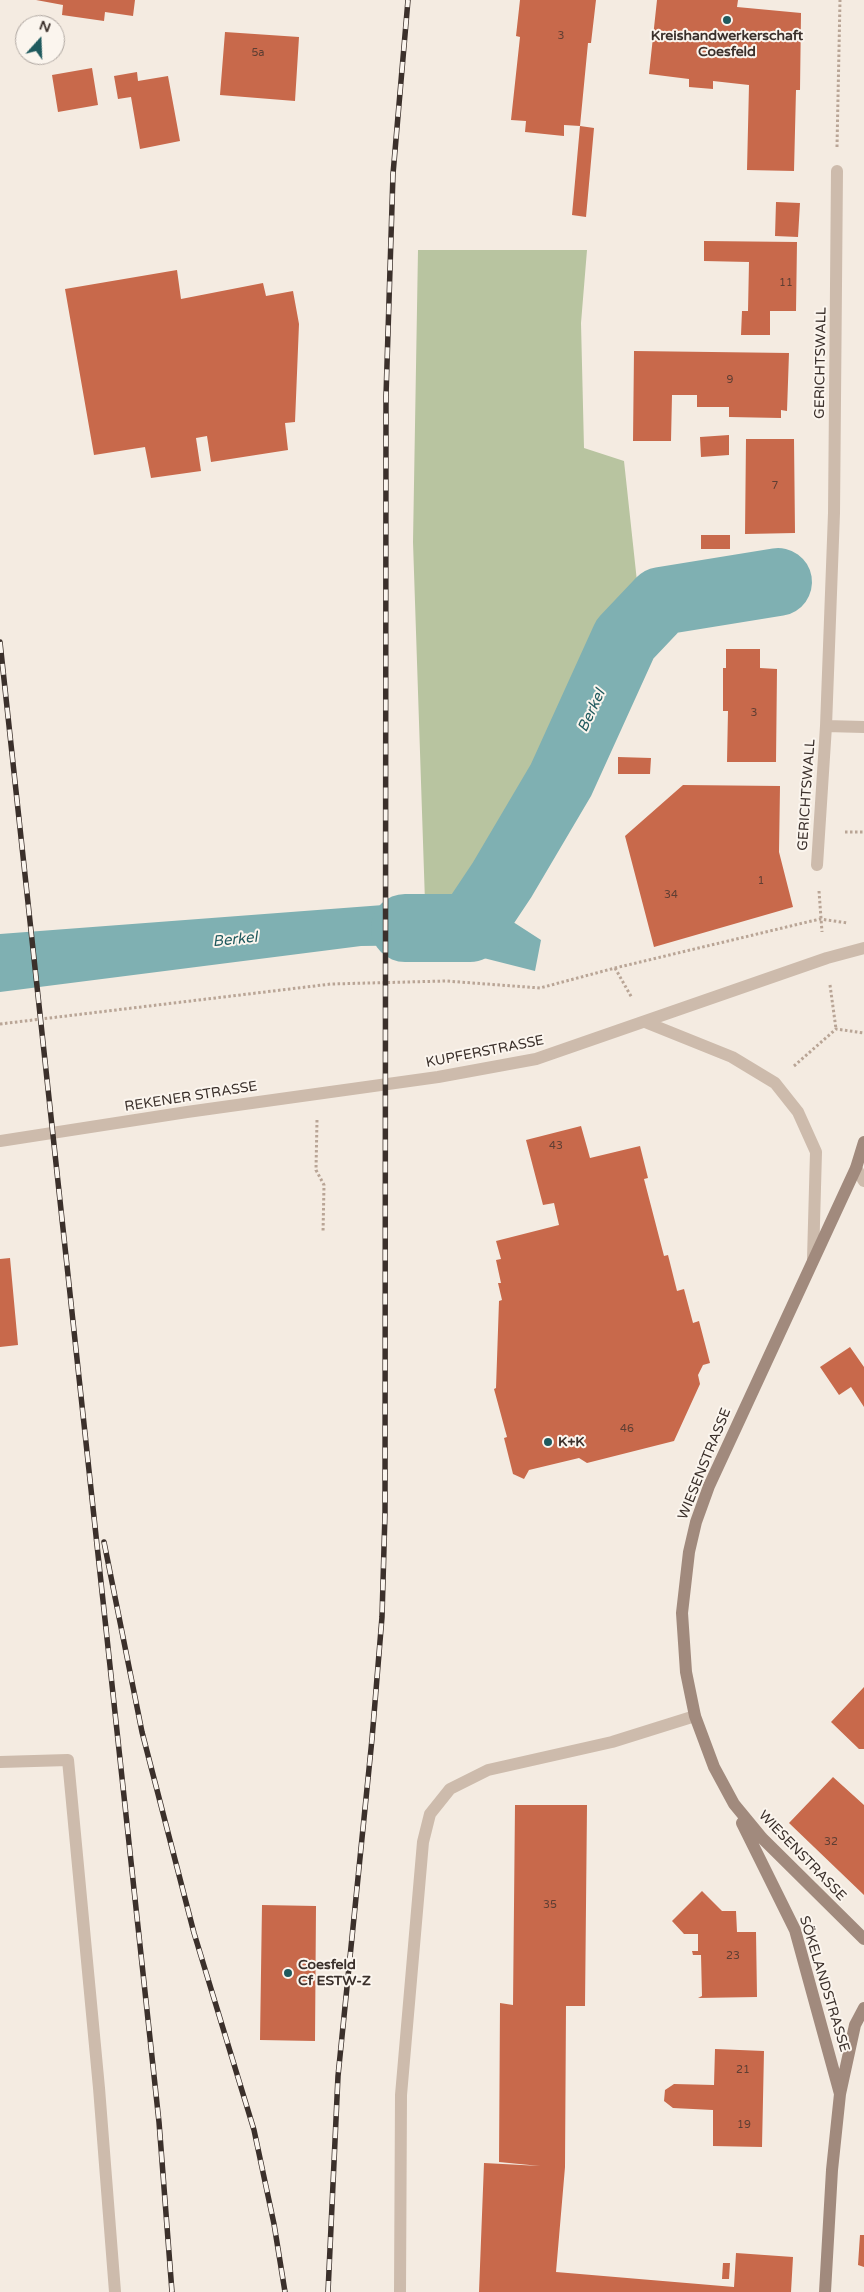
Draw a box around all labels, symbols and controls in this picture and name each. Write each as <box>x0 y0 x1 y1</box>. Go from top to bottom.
marker: Kreishandwerkerschaft Coesfeld <box>721 14 733 26</box>
north arrow <box>15 15 65 65</box>
text: N <box>37 16 53 36</box>
place label: Kreishandwerkerschaft Coesfeld <box>651 28 803 60</box>
house number: 3 <box>558 29 564 43</box>
house number: 5a <box>251 46 265 60</box>
house number: 11 <box>779 276 793 290</box>
street label: GERICHTSWALL <box>812 307 830 419</box>
house number: 9 <box>727 373 733 387</box>
house number: 7 <box>772 479 778 493</box>
water label: Berkel <box>574 687 610 735</box>
house number: 3 <box>751 706 757 720</box>
street label: GERICHTSWALL <box>795 739 819 851</box>
house number: 1 <box>758 874 764 888</box>
house number: 34 <box>664 888 678 902</box>
water label: Berkel <box>212 929 258 951</box>
street label: KUPFERSTRASSE <box>424 1032 546 1072</box>
street label: REKENER STRASSE <box>123 1078 259 1116</box>
house number: 43 <box>549 1139 563 1153</box>
street label: WIESENSTRASSE <box>675 1406 735 1522</box>
house number: 46 <box>620 1422 634 1436</box>
place label: K+K <box>558 1434 585 1450</box>
marker: K+K <box>542 1436 554 1448</box>
street label: WIESENSTRASSE <box>755 1807 849 1905</box>
house number: 32 <box>824 1835 838 1849</box>
house number: 35 <box>543 1898 557 1912</box>
street label: SÖKELANDSTRASSE <box>795 1914 853 2054</box>
house number: 23 <box>726 1949 740 1963</box>
place label: Coesfeld Cf ESTW-Z <box>298 1957 371 1990</box>
marker: Coesfeld Cf ESTW-Z <box>282 1967 294 1979</box>
house number: 21 <box>736 2063 750 2077</box>
house number: 19 <box>737 2118 751 2132</box>

